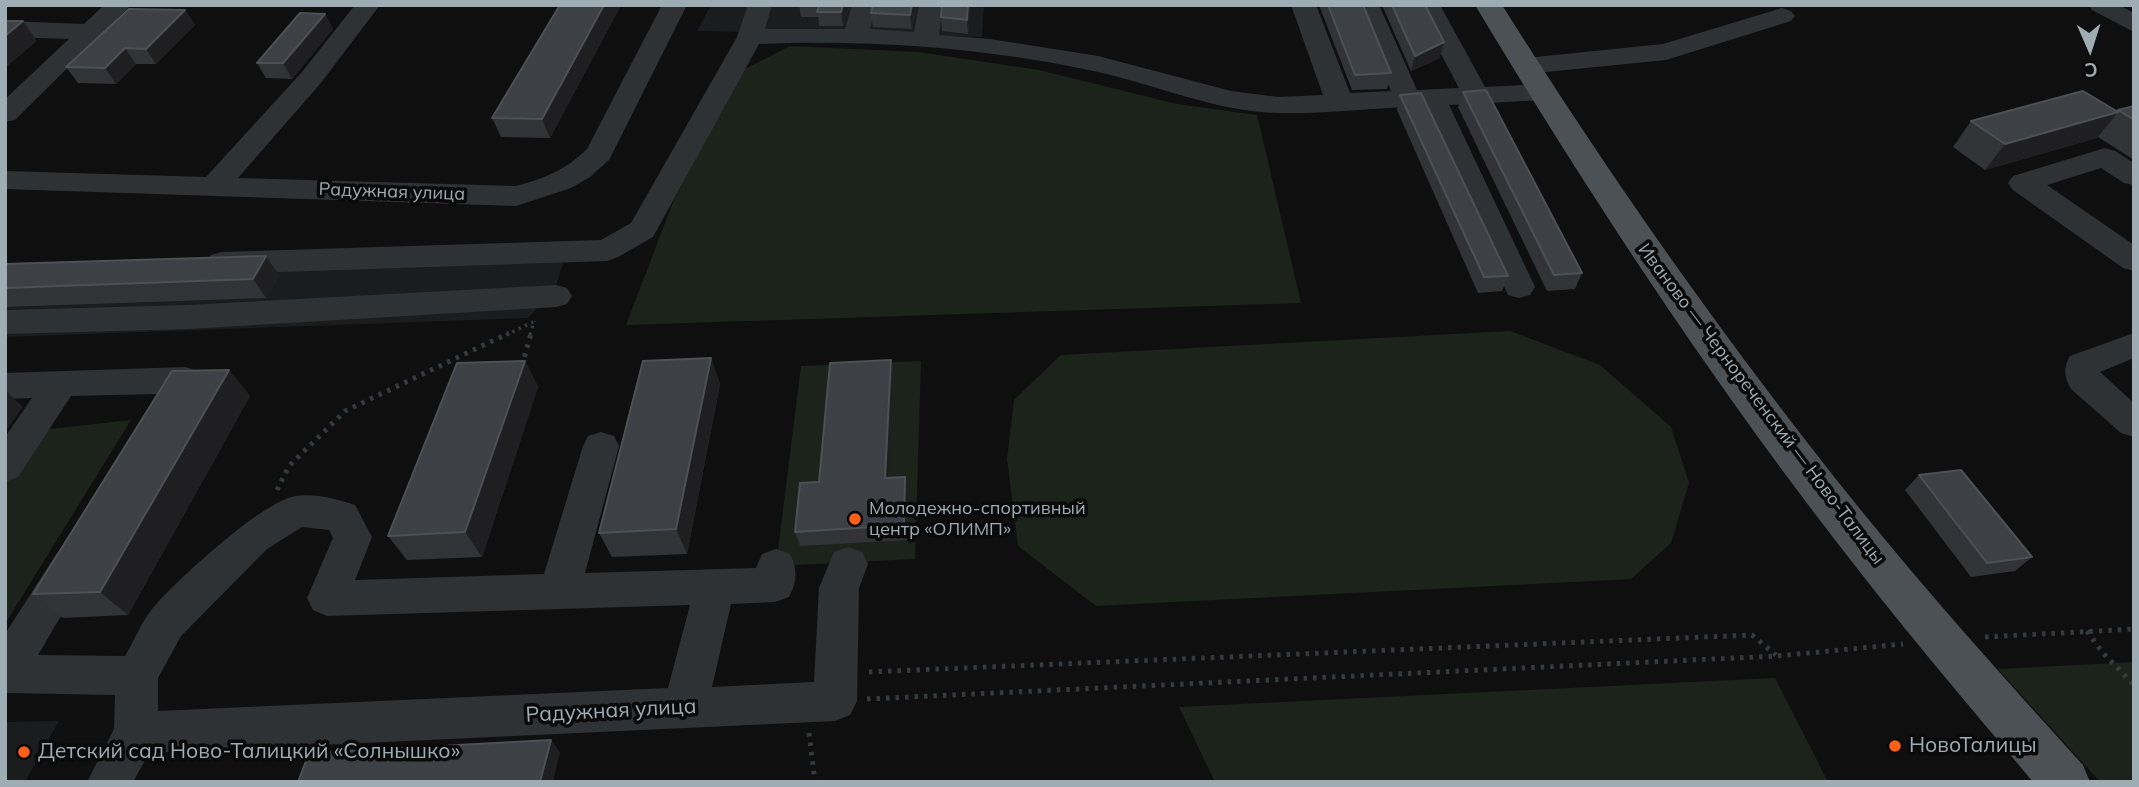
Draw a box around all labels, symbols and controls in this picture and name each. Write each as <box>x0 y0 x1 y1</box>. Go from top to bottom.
north arrow <box>2055 14 2125 84</box>
text: С <box>2084 58 2098 82</box>
street label: Радужная улица <box>318 179 466 205</box>
street label: Иваново — Чернореченский — Ново-Талицы <box>1633 239 1889 569</box>
place label: Молодежно-спортивный центр «ОЛИМП» <box>869 498 1086 540</box>
marker: Молодежно-спортивный центр «ОЛИМП» <box>847 511 863 527</box>
street label: Радужная улица <box>525 694 697 728</box>
place label: НовоТалицы <box>1909 733 2037 759</box>
marker: НовоТалицы <box>1887 738 1903 754</box>
place label: Детский сад Ново-Талицкий «Солнышко» <box>38 739 460 765</box>
marker: Детский сад Ново-Талицкий «Солнышко» <box>16 744 32 760</box>

